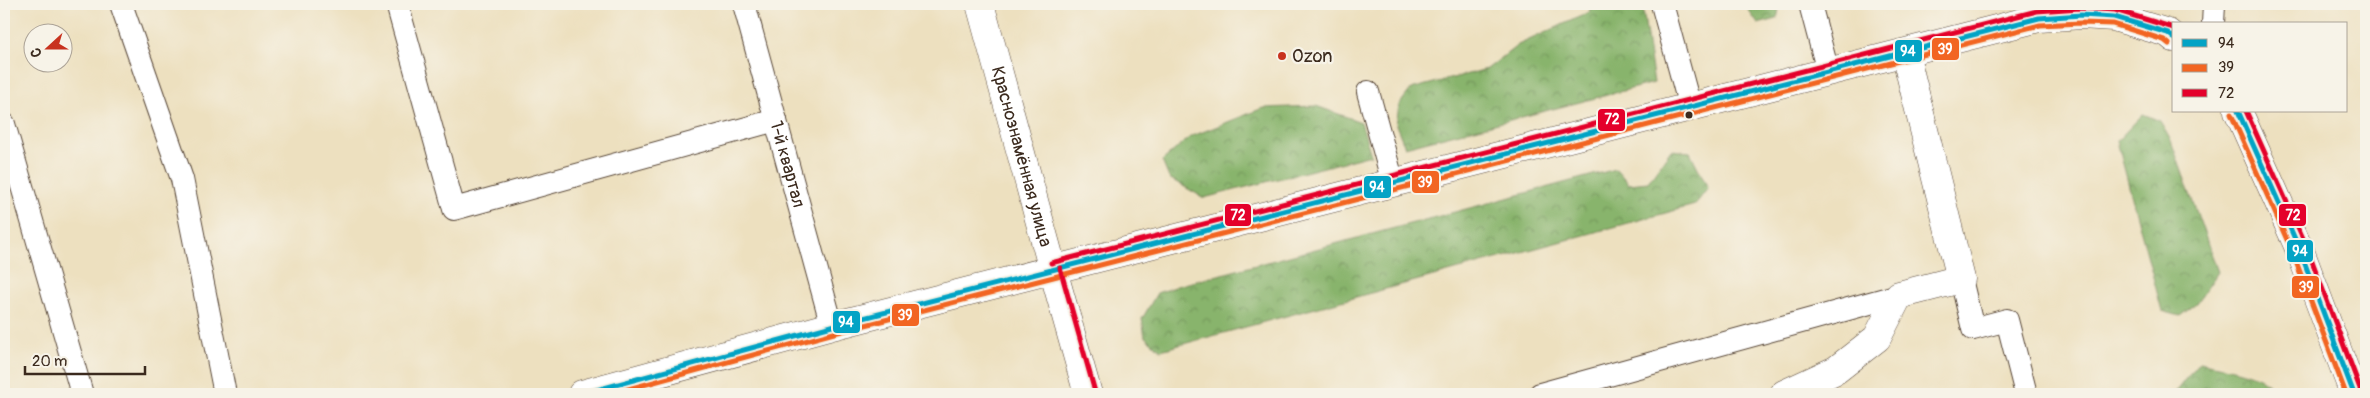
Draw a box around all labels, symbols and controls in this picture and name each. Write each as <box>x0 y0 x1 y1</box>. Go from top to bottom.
north arrow <box>22 22 72 72</box>
legend <box>2172 22 2348 112</box>
text: 94 <box>2218 34 2235 53</box>
line badge: 39 <box>1931 37 1960 61</box>
line badge: 94 <box>1894 39 1923 63</box>
text: 39 <box>1937 41 1953 58</box>
text: 94 <box>1900 43 1917 60</box>
text: С <box>27 45 46 60</box>
place label: Ozon <box>1292 45 1332 68</box>
marker: Ozon <box>1276 50 1288 62</box>
text: 39 <box>2218 58 2234 77</box>
street label: Краснознамённая улица <box>986 64 1058 249</box>
text: 72 <box>2218 84 2234 103</box>
line badge: 72 <box>1597 108 1626 132</box>
unlabelled marker <box>1684 110 1694 120</box>
text: 72 <box>1604 111 1620 128</box>
street label: 1-й квартал <box>765 118 811 210</box>
line badge: 39 <box>1411 170 1440 194</box>
text: 39 <box>1417 174 1433 191</box>
line badge: 94 <box>1363 175 1392 199</box>
text: 94 <box>1369 179 1386 196</box>
line badge: 72 <box>1224 203 1252 227</box>
line badge: 72 <box>2278 203 2307 227</box>
text: 72 <box>1230 207 1246 224</box>
text: 72 <box>2285 207 2301 224</box>
line badge: 94 <box>2286 239 2314 263</box>
text: 94 <box>2292 243 2309 260</box>
line badge: 39 <box>2291 275 2320 299</box>
text: 39 <box>2298 279 2314 296</box>
line badge: 39 <box>891 303 920 327</box>
text: 39 <box>897 307 913 324</box>
line badge: 94 <box>832 310 861 334</box>
text: 94 <box>838 314 855 331</box>
scale bar <box>25 343 145 375</box>
text: 20 m <box>32 352 67 371</box>

